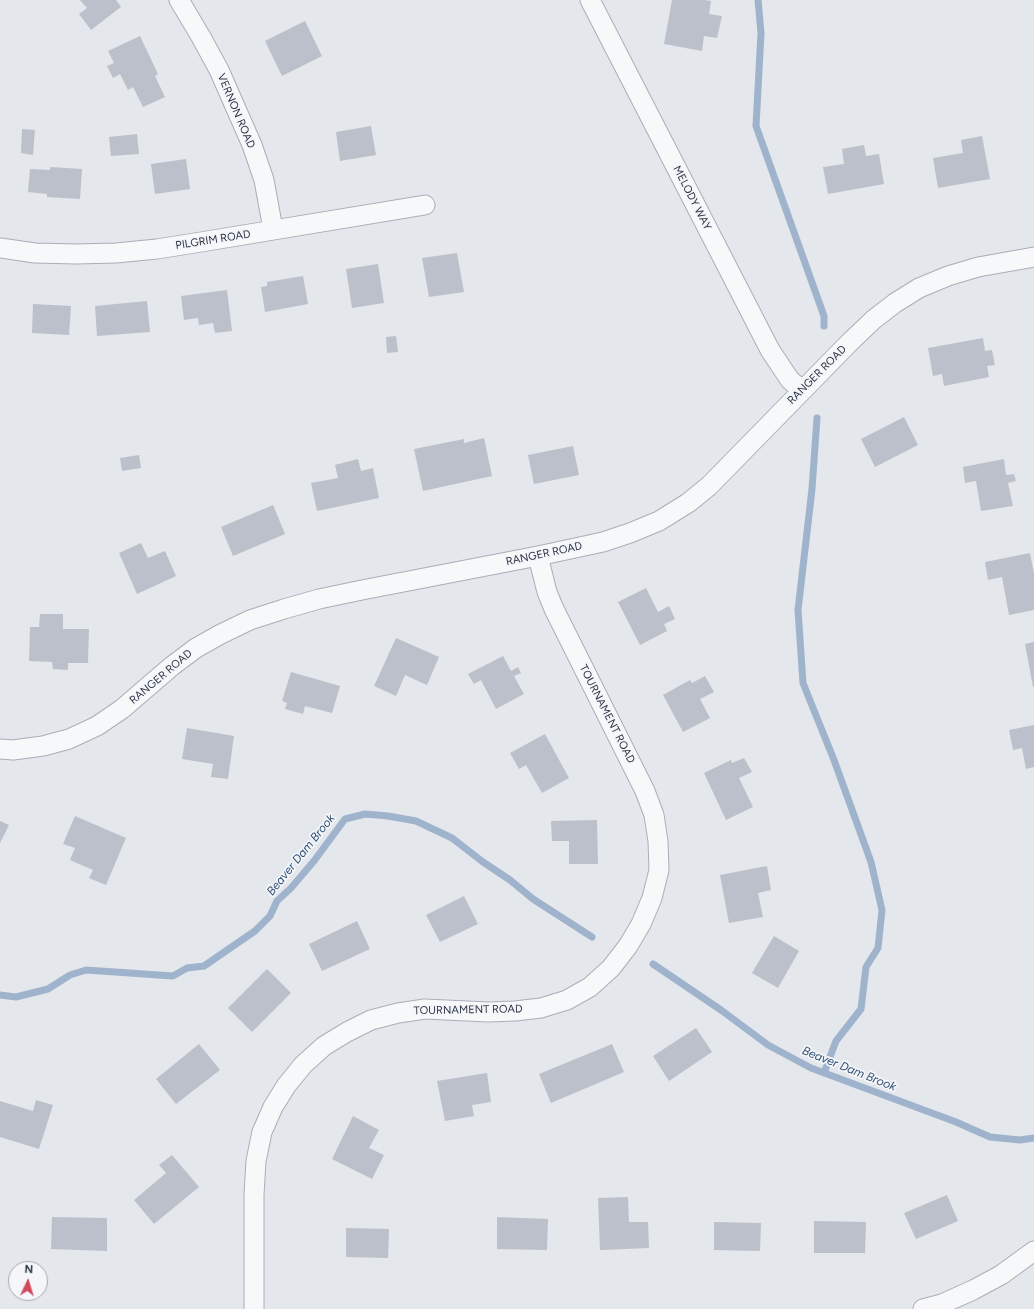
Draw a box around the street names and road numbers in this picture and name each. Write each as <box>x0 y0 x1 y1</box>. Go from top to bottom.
street label: VERNON ROAD <box>214 72 258 150</box>
street label: MELODY WAY <box>670 163 714 233</box>
street label: PILGRIM ROAD <box>175 228 251 252</box>
street label: RANGER ROAD <box>785 343 849 407</box>
street label: RANGER ROAD <box>505 539 583 569</box>
street label: RANGER ROAD <box>127 647 195 707</box>
street label: TOURNAMENT ROAD <box>576 663 638 765</box>
street label: TOURNAMENT ROAD <box>413 1002 523 1018</box>

